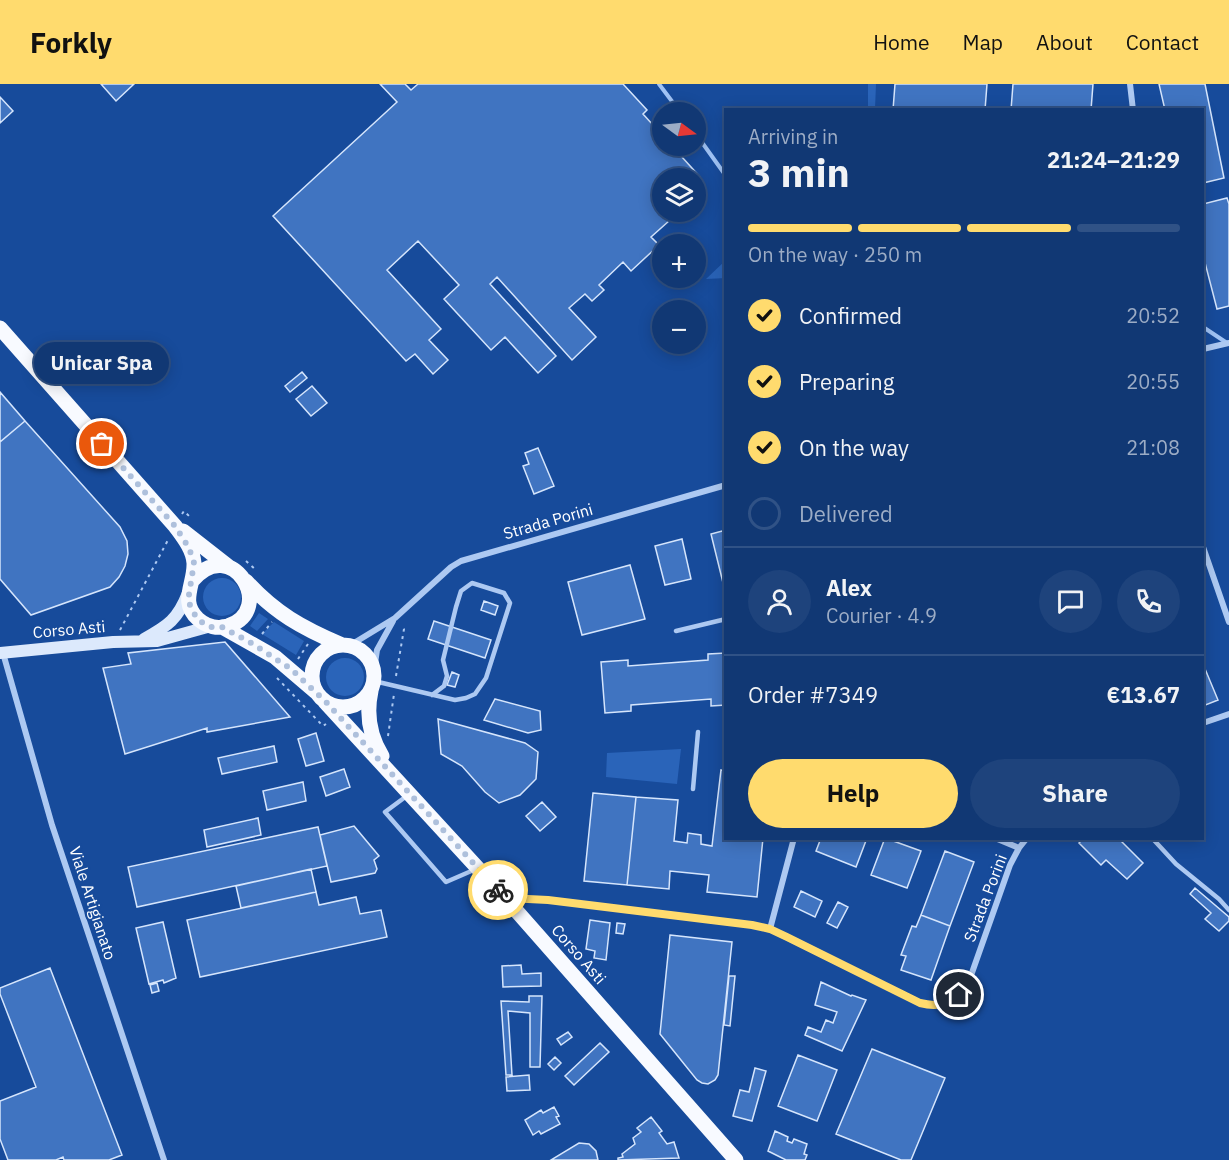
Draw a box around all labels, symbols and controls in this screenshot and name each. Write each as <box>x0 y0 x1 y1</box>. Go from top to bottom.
text: Forkly <box>30 24 112 61</box>
text: Home <box>873 28 930 56</box>
text: Map <box>963 28 1003 56</box>
text: About <box>1036 28 1093 56</box>
text: Contact <box>1126 28 1199 56</box>
north arrow <box>652 102 706 156</box>
map controls <box>652 102 706 354</box>
text: Arriving in <box>748 123 838 150</box>
text: 21:24–21:29 <box>1047 145 1180 174</box>
text: 3 min <box>748 147 850 198</box>
button: layers <box>652 168 706 222</box>
button: + <box>652 234 706 288</box>
text: On the way · 250 m <box>748 241 922 268</box>
icon: check <box>748 299 781 332</box>
button: − <box>652 300 706 354</box>
text: Confirmed <box>799 301 902 330</box>
text: 20:52 <box>1126 302 1180 329</box>
callout: Unicar Spa <box>34 342 170 384</box>
text: Unicar Spa <box>50 349 153 376</box>
icon: check <box>748 365 781 398</box>
text: Preparing <box>799 367 894 396</box>
text: 20:55 <box>1126 368 1180 395</box>
pin <box>76 418 127 469</box>
icon: bag <box>85 427 118 460</box>
icon: check <box>748 431 781 464</box>
text: On the way <box>799 433 909 462</box>
text: 21:08 <box>1126 434 1180 461</box>
street label: Strada Porini <box>501 499 595 543</box>
text: Delivered <box>799 499 893 528</box>
button: person <box>748 570 811 633</box>
button: chat <box>1039 570 1102 633</box>
button: phone <box>1117 570 1180 633</box>
text: Alex <box>826 573 872 602</box>
text: Courier · 4.9 <box>826 602 937 629</box>
street label: Corso Asti <box>32 616 106 642</box>
text: Order #7349 <box>748 680 878 709</box>
text: €13.67 <box>1107 680 1180 709</box>
button: Help <box>748 759 958 828</box>
button: Share <box>970 759 1180 828</box>
street label: Viale Artigianato <box>65 844 121 962</box>
street label: Strada Porini <box>959 851 1011 945</box>
courier <box>468 860 528 920</box>
icon: bike <box>482 874 515 907</box>
street label: Corso Asti <box>548 920 610 988</box>
pin <box>933 969 984 1020</box>
icon: home <box>942 978 975 1011</box>

